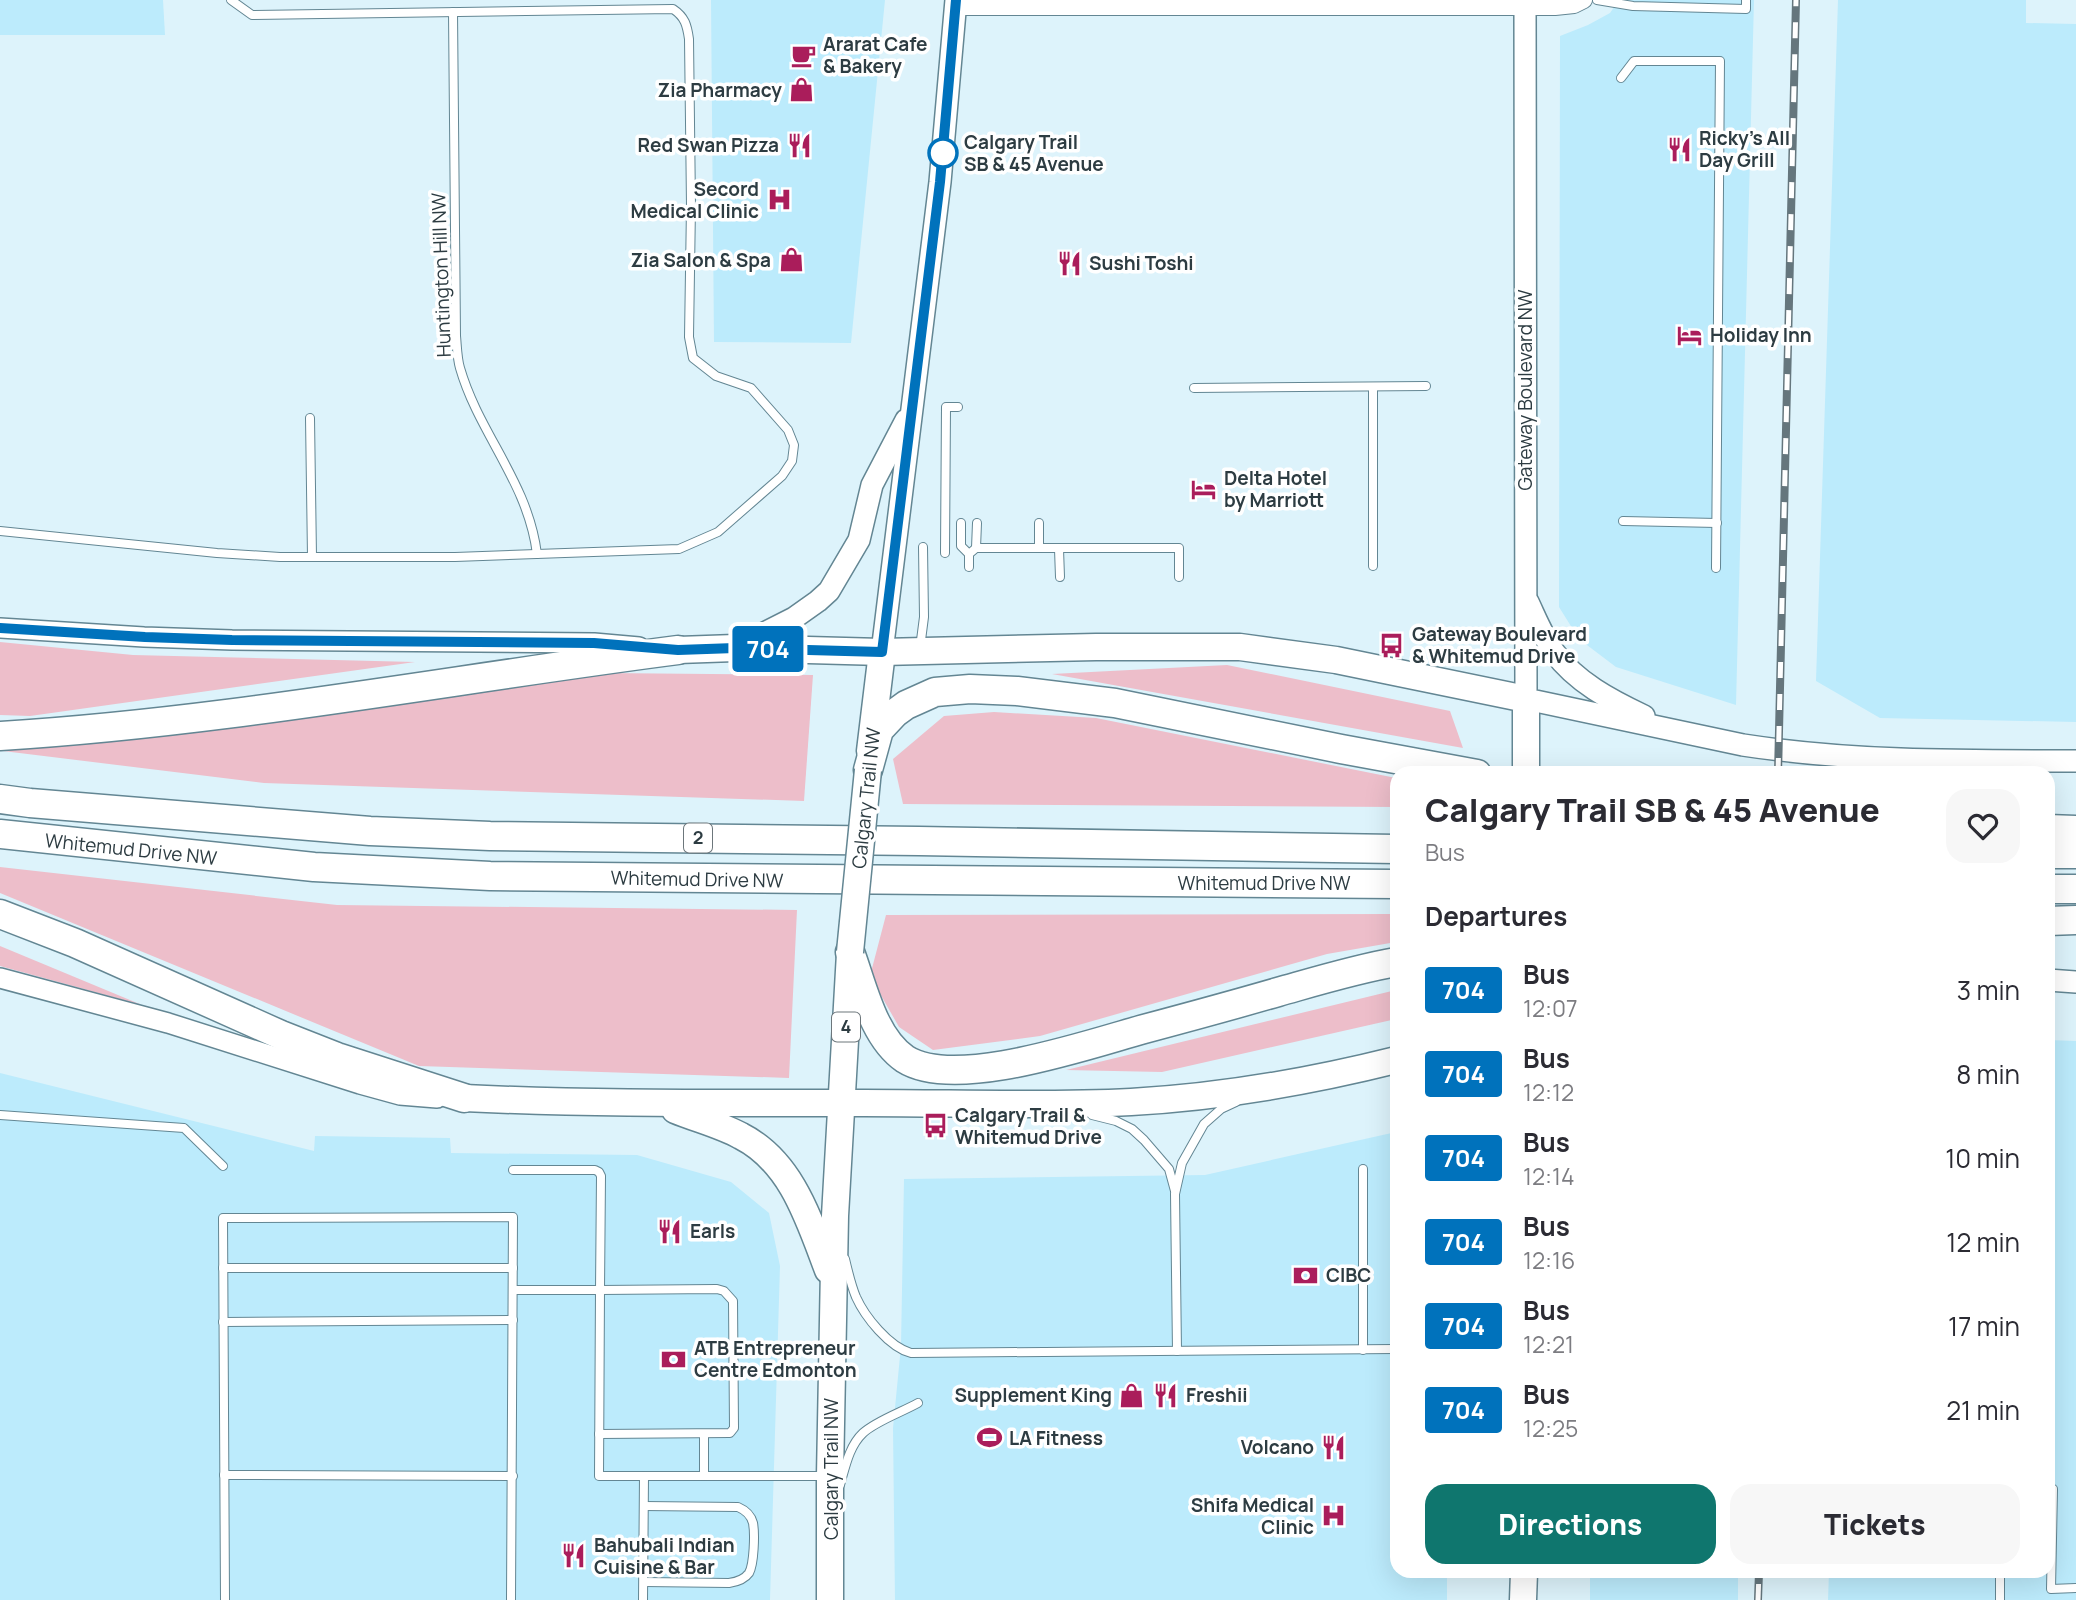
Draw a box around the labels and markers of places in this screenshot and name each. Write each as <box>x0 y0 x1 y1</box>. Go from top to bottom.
place label: Ararat Cafe & Bakery <box>823 31 928 79</box>
cafe icon: Ararat Cafe & Bakery <box>789 41 817 69</box>
shop icon: Zia Pharmacy <box>788 76 816 104</box>
place label: Zia Pharmacy <box>658 77 782 103</box>
place label: Ricky's All Day Grill <box>1699 125 1790 173</box>
place label: Calgary Trail SB & 45 Avenue <box>964 129 1104 177</box>
restaurant icon: Red Swan Pizza <box>785 131 813 159</box>
place label: Red Swan Pizza <box>638 132 779 158</box>
restaurant icon: Ricky's All Day Grill <box>1665 135 1693 163</box>
marker: Calgary Trail SB & 45 Avenue <box>928 138 958 168</box>
place label: Secord Medical Clinic <box>631 176 759 224</box>
hospital icon: Secord Medical Clinic <box>765 186 793 214</box>
shop icon: Zia Salon & Spa <box>777 246 805 274</box>
place label: Zia Salon & Spa <box>630 247 771 273</box>
restaurant icon: Sushi Toshi <box>1055 249 1083 277</box>
place label: Sushi Toshi <box>1089 250 1194 276</box>
hotel icon: Holiday Inn <box>1676 321 1704 349</box>
place label: Holiday Inn <box>1710 322 1812 348</box>
place label: Delta Hotel by Marriott <box>1224 465 1327 513</box>
hotel icon: Delta Hotel by Marriott <box>1190 475 1218 503</box>
place label: Gateway Boulevard & Whitemud Drive <box>1412 621 1587 669</box>
bus stop icon: Gateway Boulevard & Whitemud Drive <box>1378 631 1406 659</box>
place label: Calgary Trail & Whitemud Drive <box>955 1102 1102 1150</box>
bus stop icon: Calgary Trail & Whitemud Drive <box>921 1112 949 1140</box>
restaurant icon: Earls <box>656 1217 684 1245</box>
place label: Earls <box>690 1218 735 1244</box>
bank icon: CIBC <box>1292 1261 1320 1289</box>
place label: CIBC <box>1326 1262 1371 1288</box>
place label: ATB Entrepreneur Centre Edmonton <box>694 1335 857 1383</box>
bank icon: ATB Entrepreneur Centre Edmonton <box>660 1345 688 1373</box>
shop icon: Supplement King <box>1118 1381 1146 1409</box>
restaurant icon: Freshii <box>1152 1381 1180 1409</box>
place label: Supplement King <box>955 1382 1112 1408</box>
place label: Freshii <box>1186 1382 1248 1408</box>
sports icon: LA Fitness <box>975 1424 1003 1452</box>
place label: LA Fitness <box>1009 1425 1103 1451</box>
restaurant icon: Volcano <box>1320 1433 1348 1461</box>
place label: Volcano <box>1241 1434 1314 1460</box>
place label: Shifa Medical Clinic <box>1191 1492 1314 1540</box>
hospital icon: Shifa Medical Clinic <box>1320 1502 1348 1530</box>
place label: Bahubali Indian Cuisine & Bar <box>594 1532 735 1580</box>
restaurant icon: Bahubali Indian Cuisine & Bar <box>560 1542 588 1570</box>

